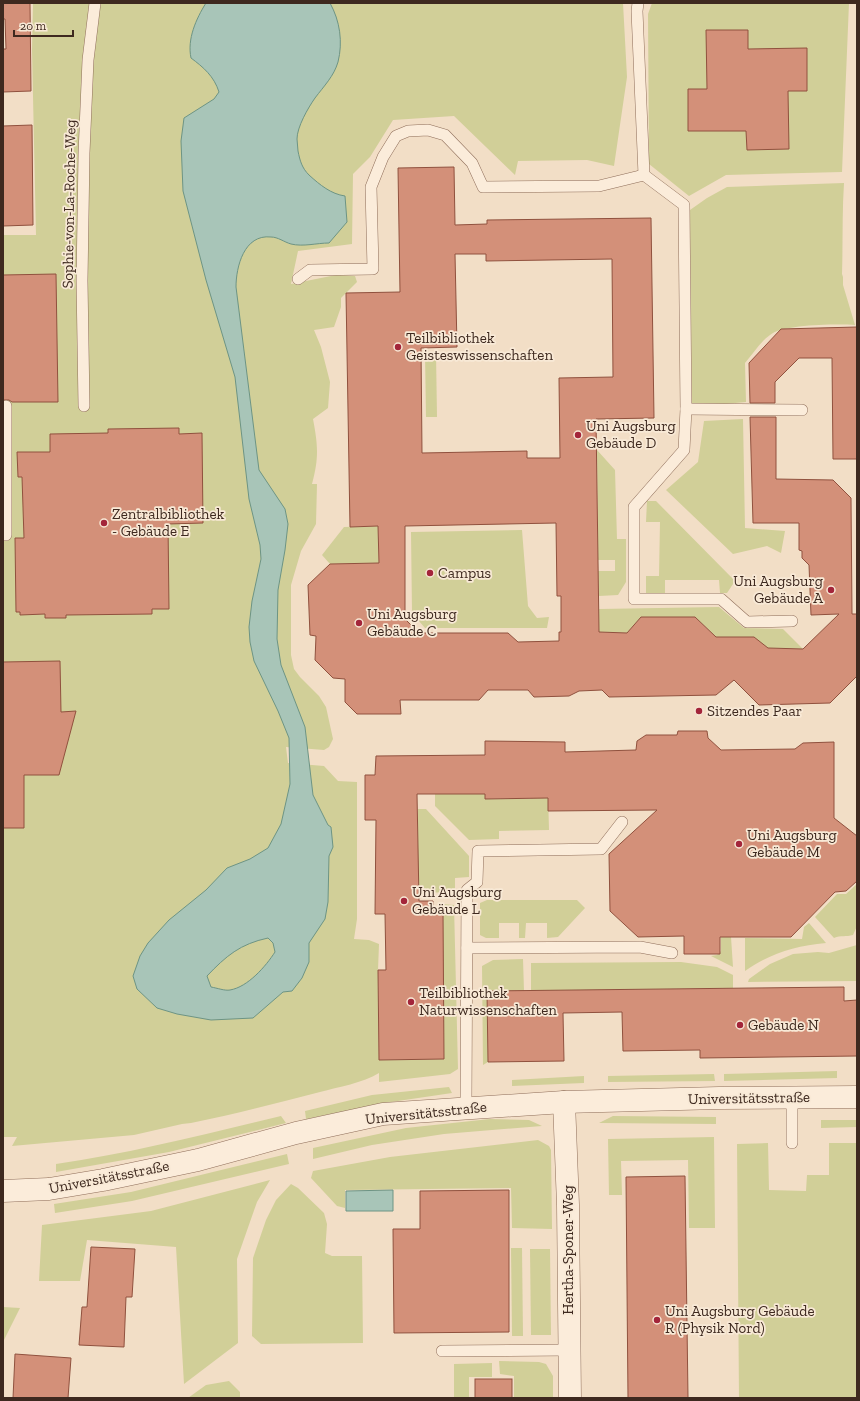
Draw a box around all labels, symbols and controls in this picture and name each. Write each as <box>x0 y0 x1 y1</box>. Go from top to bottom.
scale bar <box>14 12 73 38</box>
text: 20 m <box>20 19 47 33</box>
street label: Sophie-von-La-Roche-Weg <box>59 119 79 289</box>
place label: Teilbibliothek Geisteswissenschaften <box>406 329 553 364</box>
marker: Teilbibliothek Geisteswissenschaften <box>393 342 403 352</box>
place label: Uni Augsburg Gebäude D <box>586 417 676 452</box>
marker: Uni Augsburg Gebäude D <box>573 430 583 440</box>
place label: Zentralbibliothek - Gebäude E <box>112 505 225 540</box>
marker: Zentralbibliothek - Gebäude E <box>99 518 109 528</box>
place label: Campus <box>438 564 491 582</box>
marker: Campus <box>425 568 435 578</box>
place label: Uni Augsburg Gebäude A <box>733 572 823 607</box>
marker: Uni Augsburg Gebäude A <box>826 585 836 595</box>
place label: Uni Augsburg Gebäude C <box>367 605 457 640</box>
marker: Uni Augsburg Gebäude C <box>354 618 364 628</box>
place label: Sitzendes Paar <box>707 702 802 720</box>
marker: Sitzendes Paar <box>694 706 704 716</box>
place label: Uni Augsburg Gebäude M <box>747 826 837 861</box>
marker: Uni Augsburg Gebäude M <box>734 839 744 849</box>
place label: Uni Augsburg Gebäude L <box>412 883 502 918</box>
marker: Uni Augsburg Gebäude L <box>399 896 409 906</box>
place label: Teilbibliothek Naturwissenschaften <box>419 984 557 1019</box>
marker: Teilbibliothek Naturwissenschaften <box>406 997 416 1007</box>
place label: Gebäude N <box>748 1016 819 1034</box>
marker: Gebäude N <box>735 1020 745 1030</box>
street label: Universitätsstraße <box>688 1088 810 1108</box>
street label: Universitätsstraße <box>364 1098 488 1128</box>
street label: Universitätsstraße <box>47 1157 171 1197</box>
street label: Hertha-Sponer-Weg <box>559 1185 577 1315</box>
place label: Uni Augsburg Gebäude R (Physik Nord) <box>665 1302 815 1337</box>
marker: Uni Augsburg Gebäude R (Physik Nord) <box>652 1315 662 1325</box>

